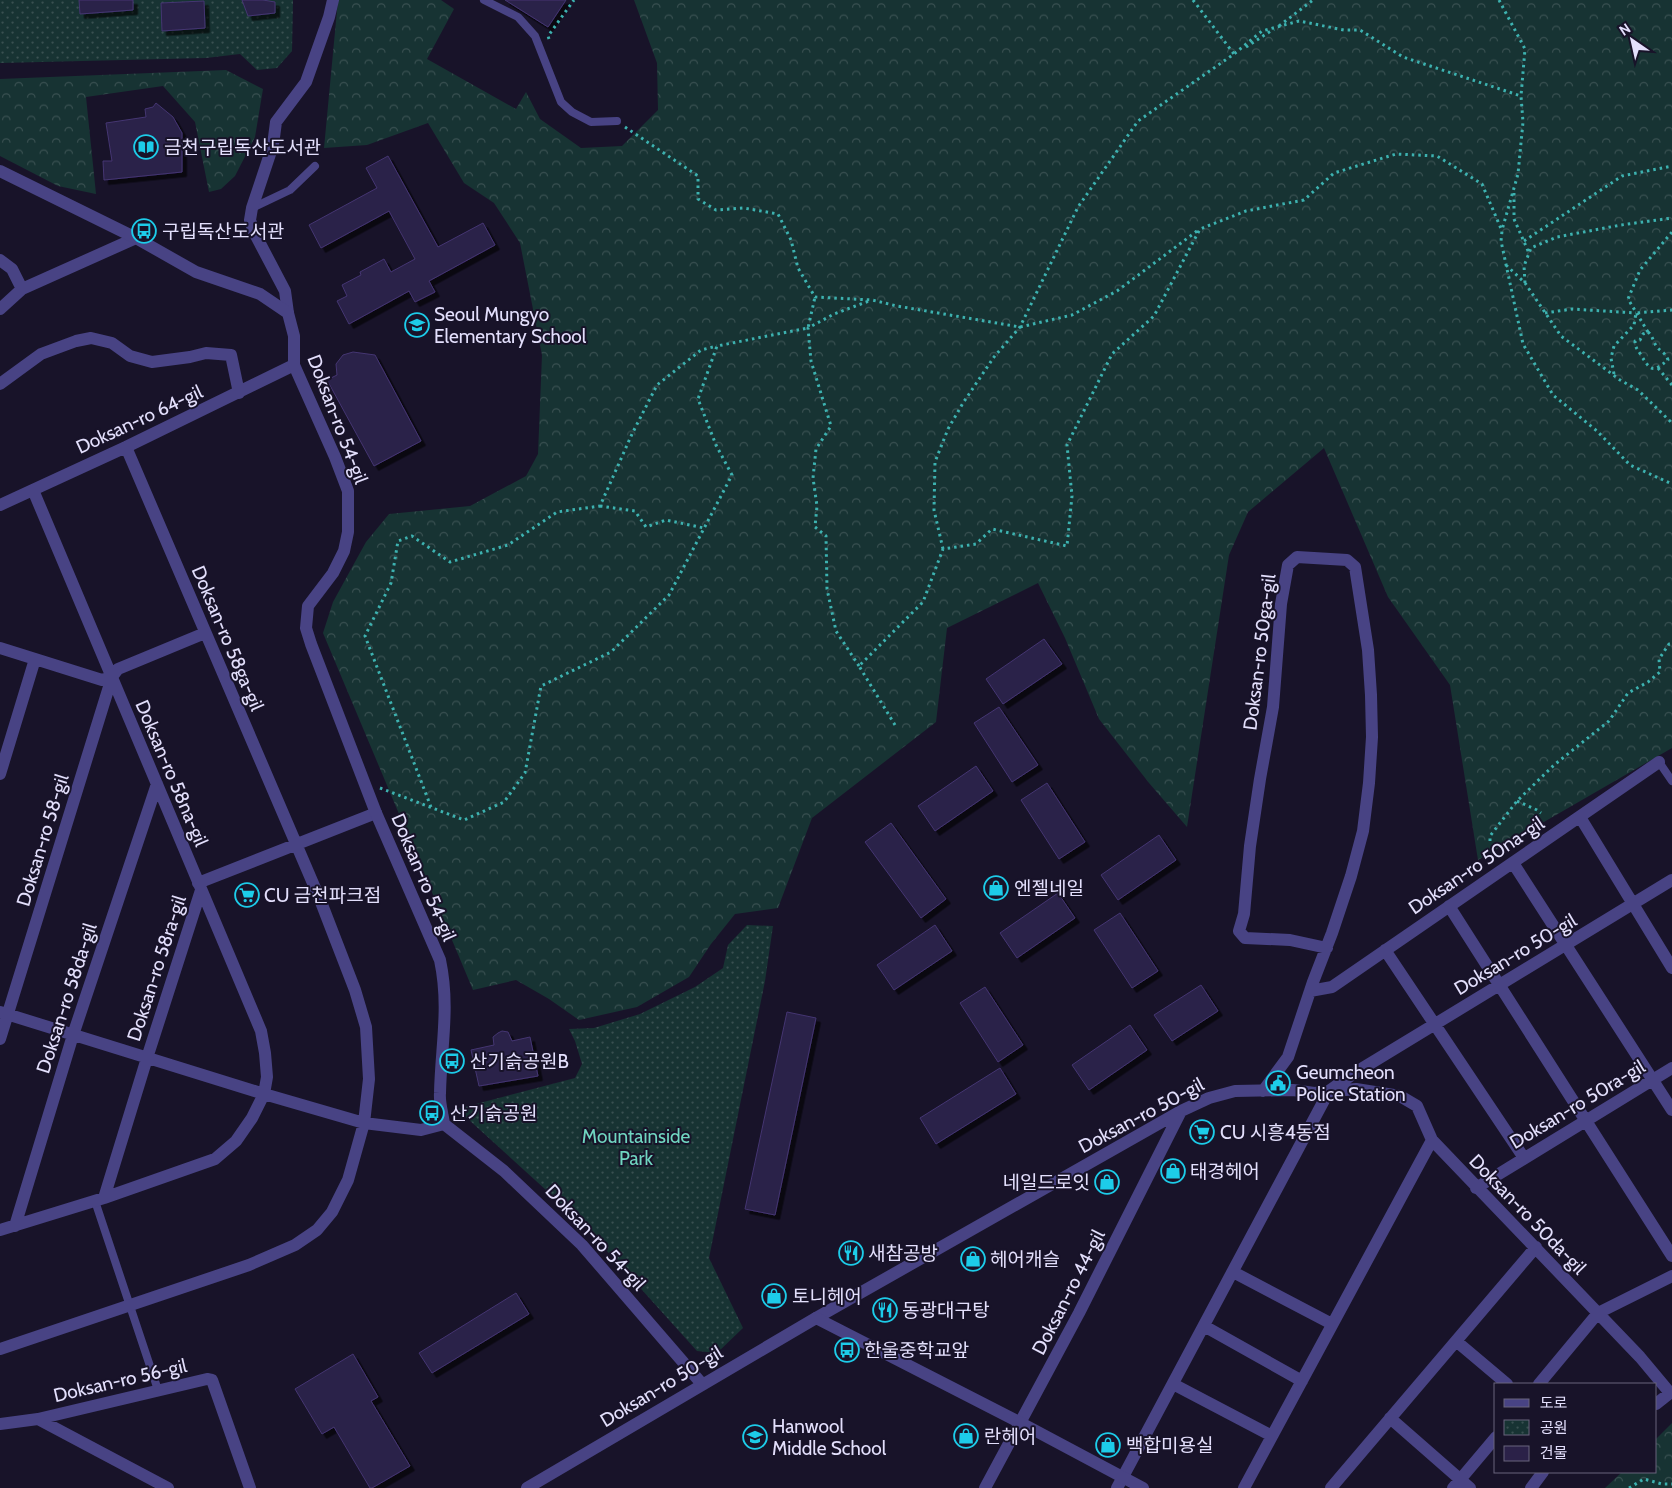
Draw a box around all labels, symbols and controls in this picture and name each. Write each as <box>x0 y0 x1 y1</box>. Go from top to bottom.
north arrow <box>1607 15 1657 65</box>
text: N <box>1616 19 1634 39</box>
library icon: 금천구립독산도서관 <box>133 134 159 160</box>
place label: 금천구립독산도서관 <box>164 136 321 159</box>
bus stop icon: 구립독산도서관 <box>131 218 157 244</box>
place label: 구립독산도서관 <box>162 220 284 243</box>
place label: Seoul Mungyo Elementary School <box>434 303 587 348</box>
school or university icon: Seoul Mungyo Elementary School <box>404 312 430 338</box>
street label: Doksan-ro 54-gil <box>302 351 373 487</box>
street label: Doksan-ro 64-gil <box>72 380 207 459</box>
street label: Doksan-ro 58ga-gil <box>187 562 269 715</box>
street label: Doksan-ro 50ga-gil <box>1238 572 1281 732</box>
street label: Doksan-ro 58na-gil <box>130 697 213 850</box>
street label: Doksan-ro 58-gil <box>11 771 74 909</box>
street label: Doksan-ro 54-gil <box>386 810 461 945</box>
street label: Doksan-ro 50na-gil <box>1404 811 1549 919</box>
shop icon: 엔젤네일 <box>983 875 1009 901</box>
place label: 엔젤네일 <box>1014 877 1084 900</box>
supermarket icon: CU 금천파크점 <box>234 882 260 908</box>
place label: CU 금천파크점 <box>264 884 381 907</box>
street label: Doksan-ro 58ra-gil <box>122 892 191 1044</box>
street label: Doksan-ro 50-gil <box>1450 909 1581 1000</box>
street label: Doksan-ro 58da-gil <box>31 920 102 1076</box>
bus stop icon: 산기슭공원B <box>439 1048 465 1074</box>
place label: 산기슭공원B <box>470 1050 569 1073</box>
street label: Doksan-ro 50ra-gil <box>1505 1055 1650 1154</box>
place label: Geumcheon Police Station <box>1296 1061 1406 1106</box>
public building icon: Geumcheon Police Station <box>1265 1070 1291 1096</box>
street label: Doksan-ro 50-gil <box>1075 1072 1208 1158</box>
bus stop icon: 산기슭공원 <box>419 1100 445 1126</box>
place label: 산기슭공원 <box>450 1102 537 1125</box>
supermarket icon: CU 시흥4동점 <box>1189 1119 1215 1145</box>
place label: CU 시흥4동점 <box>1220 1121 1331 1144</box>
park label: Mountainside Park <box>582 1125 690 1170</box>
street label: Doksan-ro 50da-gil <box>1464 1149 1591 1280</box>
shop icon: 태경헤어 <box>1160 1158 1186 1184</box>
place label: 태경헤어 <box>1190 1160 1260 1183</box>
shop icon: 네일드로잇 <box>1094 1169 1120 1195</box>
place label: 네일드로잇 <box>1003 1171 1090 1194</box>
street label: Doksan-ro 54-gil <box>541 1180 651 1295</box>
street label: Doksan-ro 44-gil <box>1027 1225 1110 1359</box>
restaurant icon: 새참공방 <box>838 1240 864 1266</box>
place label: 새참공방 <box>868 1242 938 1265</box>
shop icon: 헤어캐슬 <box>960 1246 986 1272</box>
place label: 헤어캐슬 <box>990 1248 1060 1271</box>
shop icon: 토니헤어 <box>761 1283 787 1309</box>
place label: 토니헤어 <box>792 1285 862 1308</box>
restaurant icon: 동광대구탕 <box>872 1297 898 1323</box>
place label: 동광대구탕 <box>902 1299 990 1322</box>
bus stop icon: 한울중학교앞 <box>834 1337 860 1363</box>
place label: 한울중학교앞 <box>864 1339 969 1362</box>
street label: Doksan-ro 50-gil <box>596 1341 727 1432</box>
street label: Doksan-ro 56-gil <box>51 1354 190 1407</box>
legend <box>1494 1383 1657 1473</box>
text: 도로 <box>1540 1394 1568 1412</box>
place label: Hanwool Middle School <box>772 1415 887 1460</box>
text: 공원 <box>1540 1419 1568 1437</box>
shop icon: 란헤어 <box>953 1423 979 1449</box>
school or university icon: Hanwool Middle School <box>742 1424 768 1450</box>
place label: 란헤어 <box>984 1425 1036 1448</box>
shop icon: 백합미용실 <box>1095 1432 1121 1458</box>
place label: 백합미용실 <box>1126 1434 1213 1457</box>
text: 건물 <box>1540 1444 1568 1462</box>

